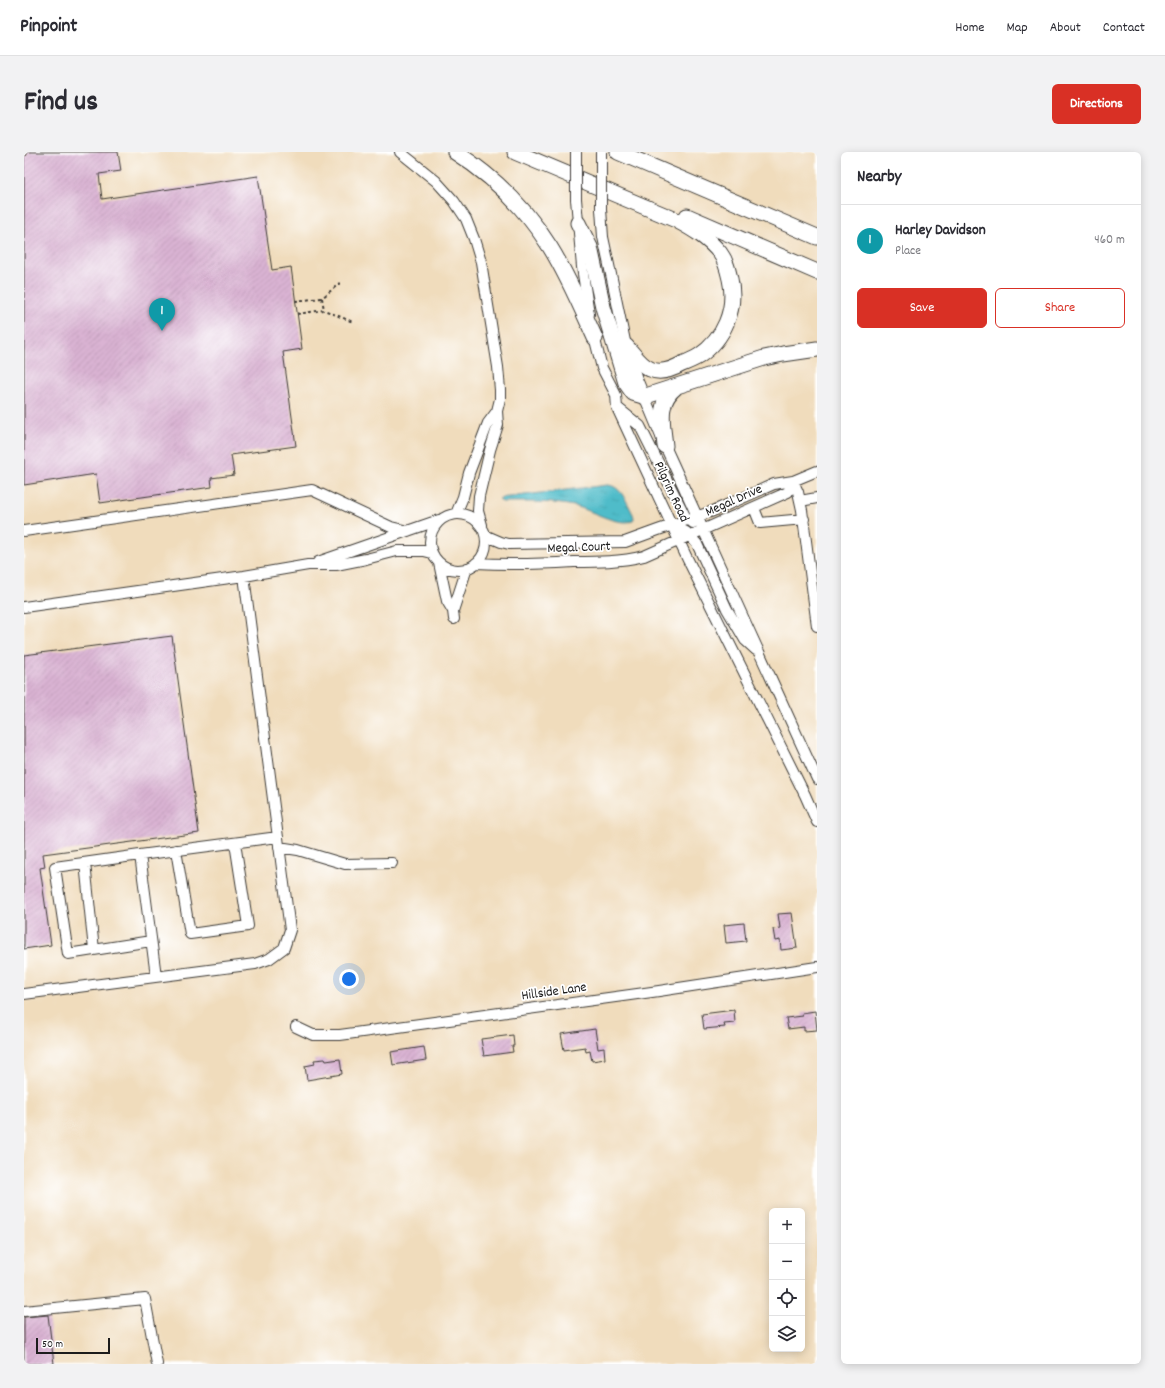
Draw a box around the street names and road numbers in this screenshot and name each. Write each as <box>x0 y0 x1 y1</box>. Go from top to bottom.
street label: Pilgrim Road <box>648 458 694 526</box>
street label: Megal Drive <box>702 480 766 522</box>
street label: Megal Court <box>547 537 611 559</box>
street label: Hillside Lane <box>520 978 588 1006</box>

